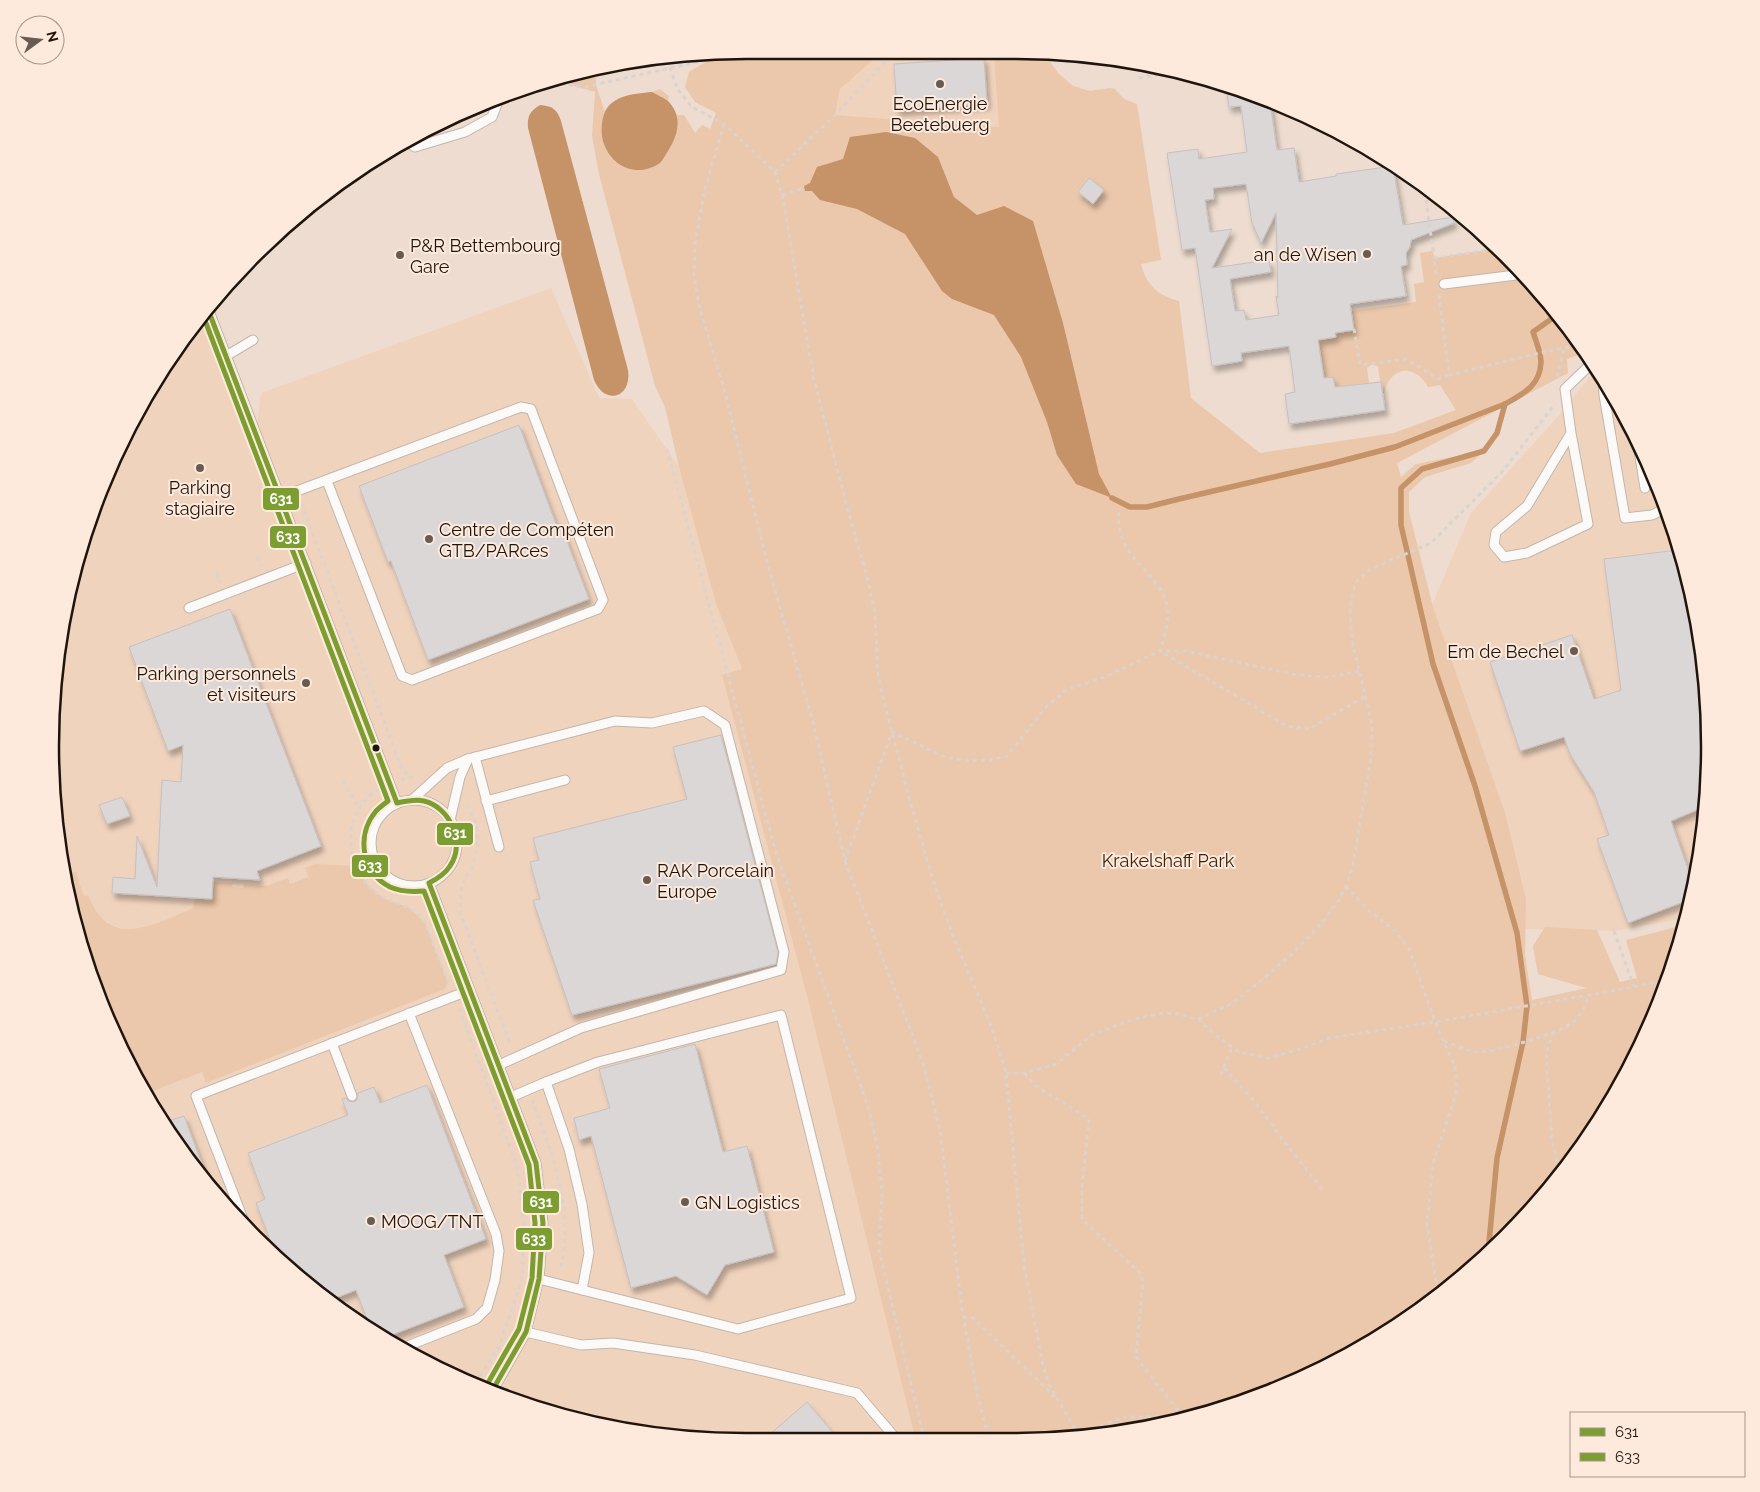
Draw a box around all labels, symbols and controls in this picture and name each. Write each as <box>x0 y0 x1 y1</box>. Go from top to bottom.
north arrow <box>15 15 65 65</box>
text: N <box>43 29 62 44</box>
marker: EcoEnergie Beetebuerg <box>934 78 946 90</box>
place label: EcoEnergie Beetebuerg <box>890 93 990 135</box>
place label: P&R Bettembourg Gare <box>410 235 561 277</box>
place label: an de Wisen <box>1254 244 1357 265</box>
marker: an de Wisen <box>1361 248 1373 260</box>
marker: P&R Bettembourg Gare <box>394 249 406 261</box>
marker: Parking stagiaire <box>194 462 206 474</box>
place label: Parking stagiaire <box>165 477 235 519</box>
line badge: 631 <box>262 487 300 511</box>
text: 631 <box>269 491 293 507</box>
place label: Centre de Compéten GTB/PARces <box>439 519 614 561</box>
line badge: 633 <box>269 525 307 549</box>
text: 633 <box>276 529 300 545</box>
marker: Centre de Compéten GTB/PARces <box>423 533 435 545</box>
place label: Em de Bechel <box>1447 641 1564 662</box>
marker: Em de Bechel <box>1568 645 1580 657</box>
place label: Parking personnels et visiteurs <box>137 663 296 705</box>
marker: Parking personnels et visiteurs <box>300 677 312 689</box>
unlabelled marker <box>371 743 381 753</box>
line badge: 631 <box>436 822 474 846</box>
text: 631 <box>443 825 467 841</box>
park label: Krakelshaff Park <box>1102 850 1235 871</box>
line badge: 633 <box>351 854 389 878</box>
text: 633 <box>358 858 382 874</box>
place label: RAK Porcelain Europe <box>657 860 774 902</box>
marker: RAK Porcelain Europe <box>641 874 653 886</box>
line badge: 631 <box>522 1190 560 1214</box>
place label: GN Logistics <box>695 1192 800 1213</box>
text: 631 <box>529 1194 553 1210</box>
marker: GN Logistics <box>679 1196 691 1208</box>
place label: MOOG/TNT <box>381 1211 483 1232</box>
marker: MOOG/TNT <box>365 1215 377 1227</box>
line badge: 633 <box>515 1227 553 1251</box>
text: 633 <box>522 1231 546 1247</box>
legend <box>1570 1412 1745 1477</box>
text: 631 <box>1615 1423 1639 1441</box>
text: 633 <box>1615 1448 1640 1466</box>

